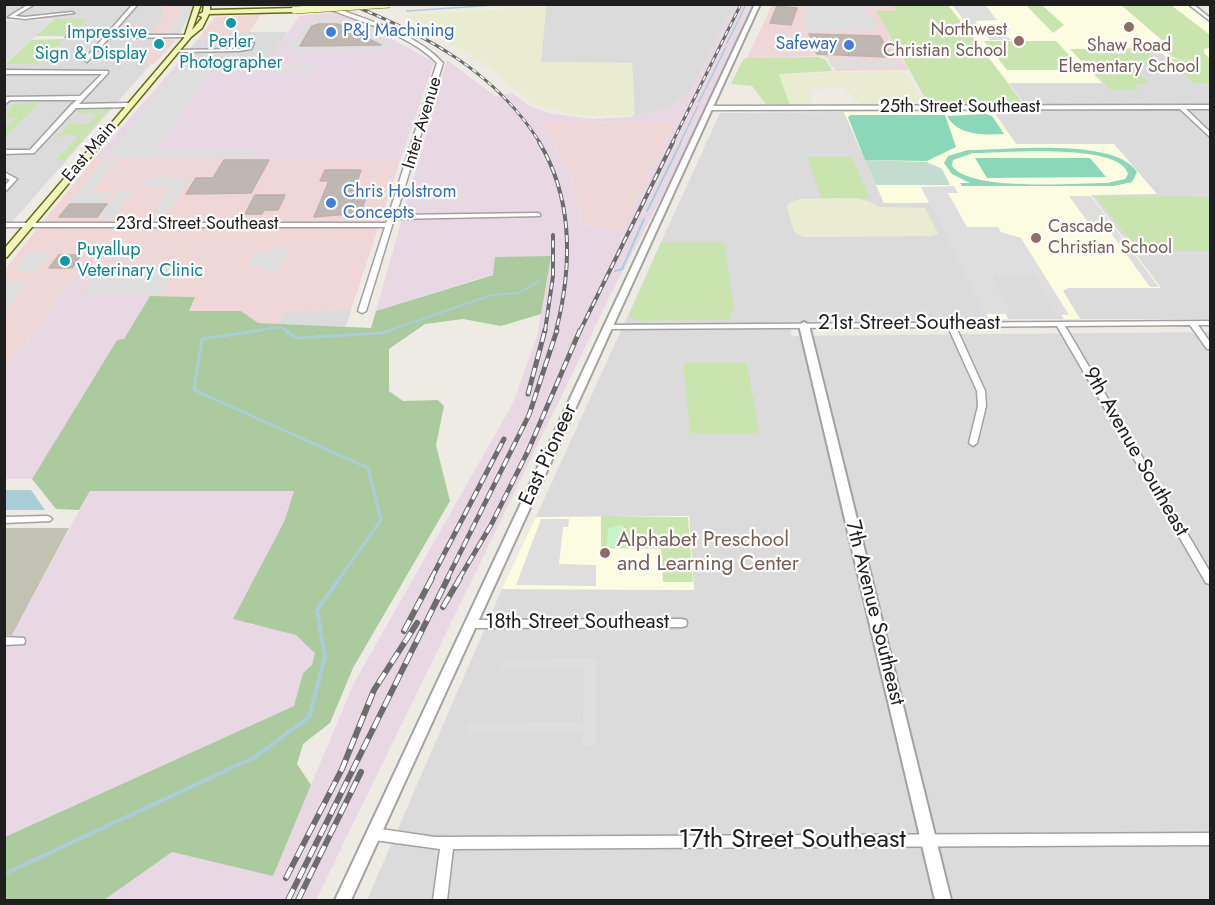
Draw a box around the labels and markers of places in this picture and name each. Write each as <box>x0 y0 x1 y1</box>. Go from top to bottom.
marker: Perler Photographer <box>224 16 238 30</box>
place label: Northwest Christian School <box>883 20 1007 63</box>
marker: Shaw Road Elementary School <box>1122 20 1136 34</box>
place label: P&J Machining <box>343 21 455 43</box>
place label: Impressive Sign & Display <box>35 23 147 66</box>
marker: P&J Machining <box>324 25 338 39</box>
place label: Perler Photographer <box>179 32 283 74</box>
place label: Safeway <box>776 34 837 56</box>
marker: Northwest Christian School <box>1012 34 1026 48</box>
place label: Shaw Road Elementary School <box>1059 36 1199 78</box>
marker: Impressive Sign & Display <box>152 37 166 51</box>
marker: Safeway <box>842 38 856 52</box>
place label: Chris Holstrom Concepts <box>343 182 456 224</box>
marker: Chris Holstrom Concepts <box>324 196 338 210</box>
place label: Cascade Christian School <box>1048 217 1172 260</box>
marker: Cascade Christian School <box>1029 231 1043 245</box>
place label: Puyallup Veterinary Clinic <box>77 240 203 282</box>
marker: Puyallup Veterinary Clinic <box>58 254 72 268</box>
place label: Alphabet Preschool and Learning Center <box>617 528 799 578</box>
marker: Alphabet Preschool and Learning Center <box>598 546 612 560</box>

